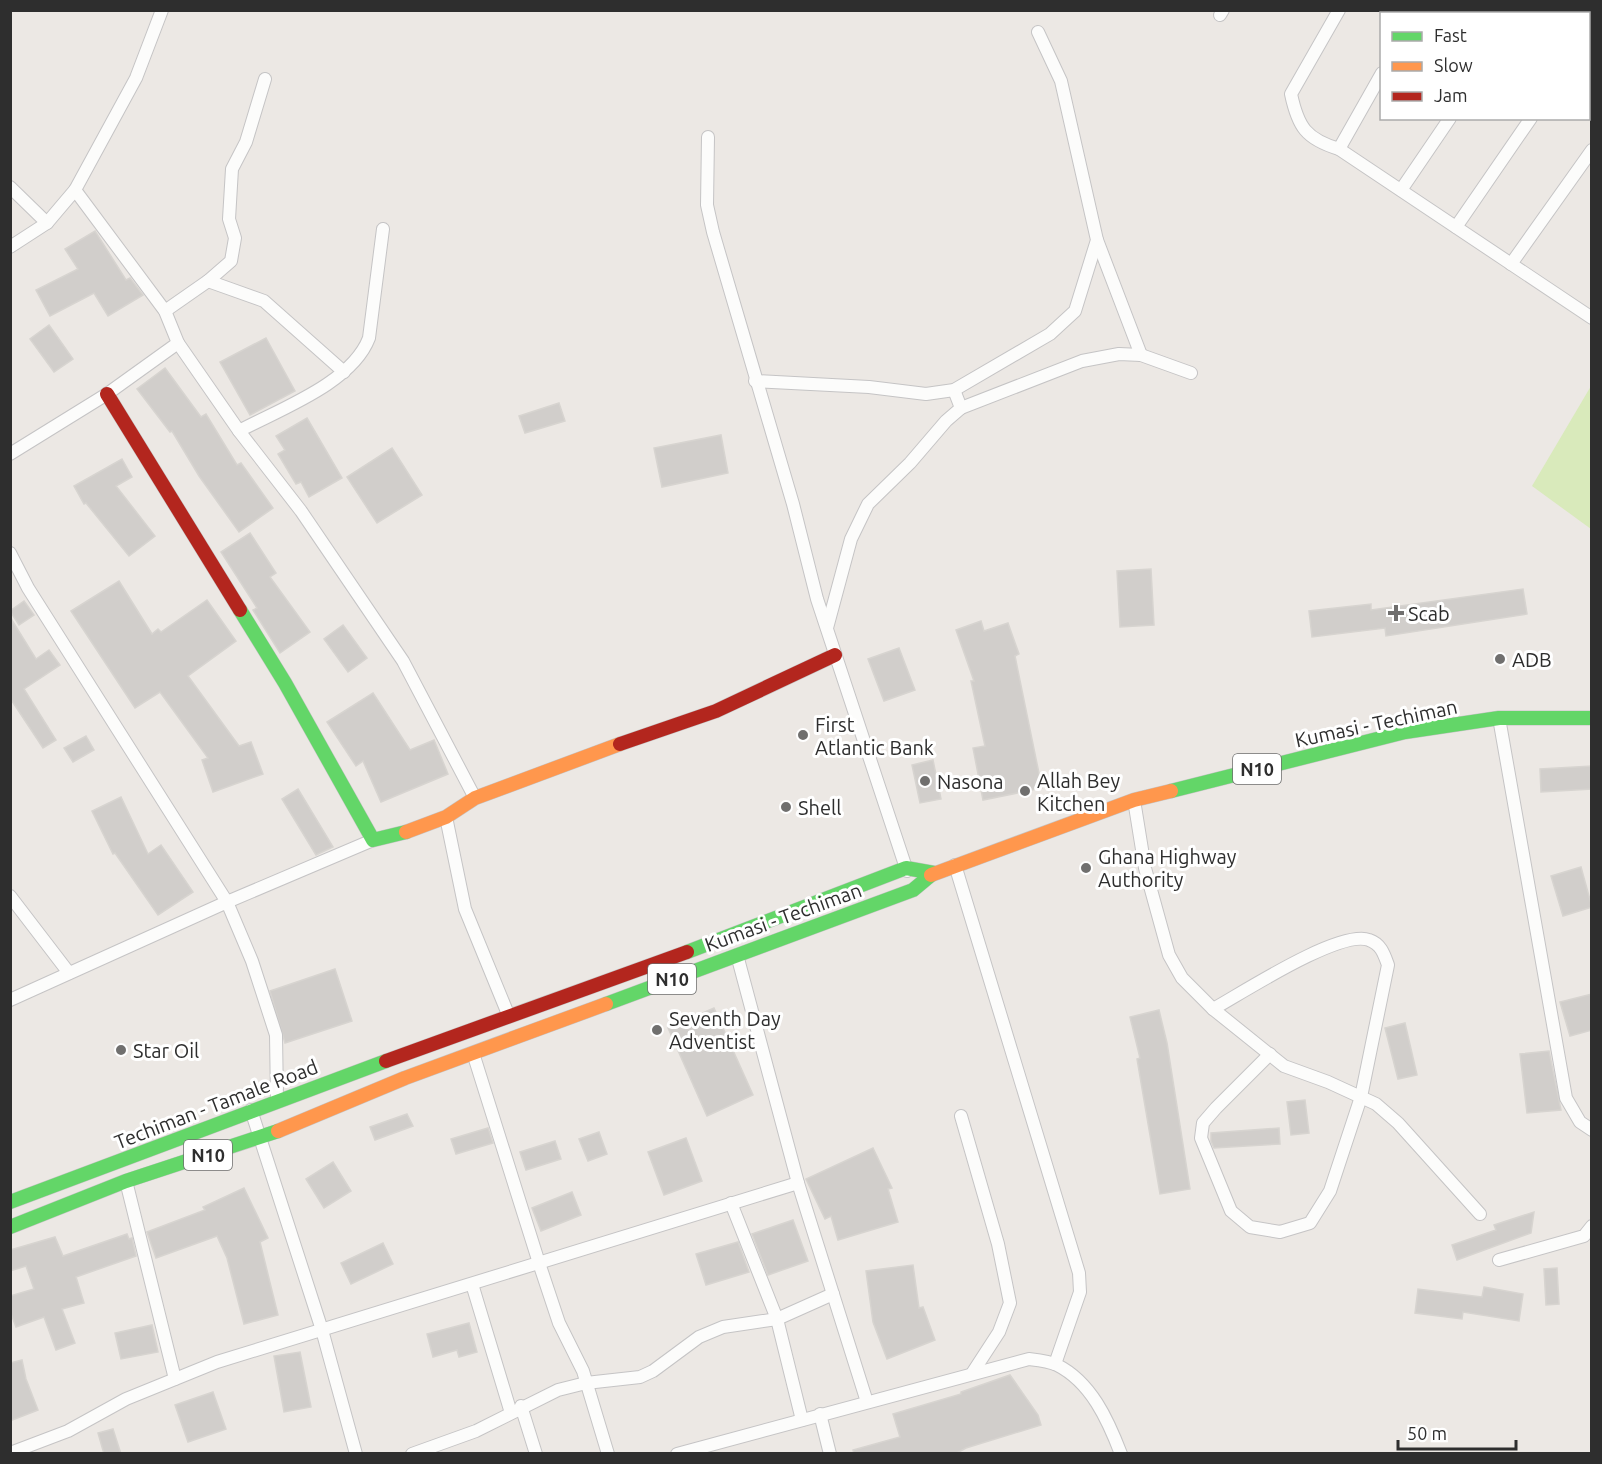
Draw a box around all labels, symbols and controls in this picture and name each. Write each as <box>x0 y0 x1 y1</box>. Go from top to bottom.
legend <box>1380 12 1590 120</box>
text: Fast <box>1434 25 1467 45</box>
text: Slow <box>1434 55 1473 75</box>
text: Jam <box>1434 85 1468 105</box>
place label: Scab <box>1408 602 1450 625</box>
marker: Scab <box>1389 606 1403 620</box>
place label: ADB <box>1512 648 1552 671</box>
marker: ADB <box>1493 652 1507 666</box>
street label: Kumasi - Techiman <box>1293 695 1459 751</box>
place label: First Atlantic Bank <box>815 713 934 759</box>
marker: First Atlantic Bank <box>796 728 810 742</box>
road number: N10 <box>1233 754 1281 784</box>
place label: Allah Bey Kitchen <box>1037 769 1121 815</box>
place label: Nasona <box>937 770 1004 793</box>
marker: Nasona <box>918 774 932 788</box>
marker: Allah Bey Kitchen <box>1018 784 1032 798</box>
place label: Shell <box>798 796 841 819</box>
marker: Shell <box>779 800 793 814</box>
place label: Ghana Highway Authority <box>1098 845 1237 891</box>
marker: Ghana Highway Authority <box>1079 861 1093 875</box>
street label: Kumasi - Techiman <box>701 878 865 956</box>
road number: N10 <box>648 964 696 994</box>
place label: Seventh Day Adventist <box>669 1007 781 1053</box>
marker: Seventh Day Adventist <box>650 1023 664 1037</box>
place label: Star Oil <box>133 1039 199 1062</box>
marker: Star Oil <box>114 1043 128 1057</box>
street label: Techiman - Tamale Road <box>111 1055 321 1153</box>
road number: N10 <box>184 1140 232 1170</box>
scale bar <box>1398 1413 1516 1451</box>
text: 50 m <box>1407 1423 1447 1443</box>

